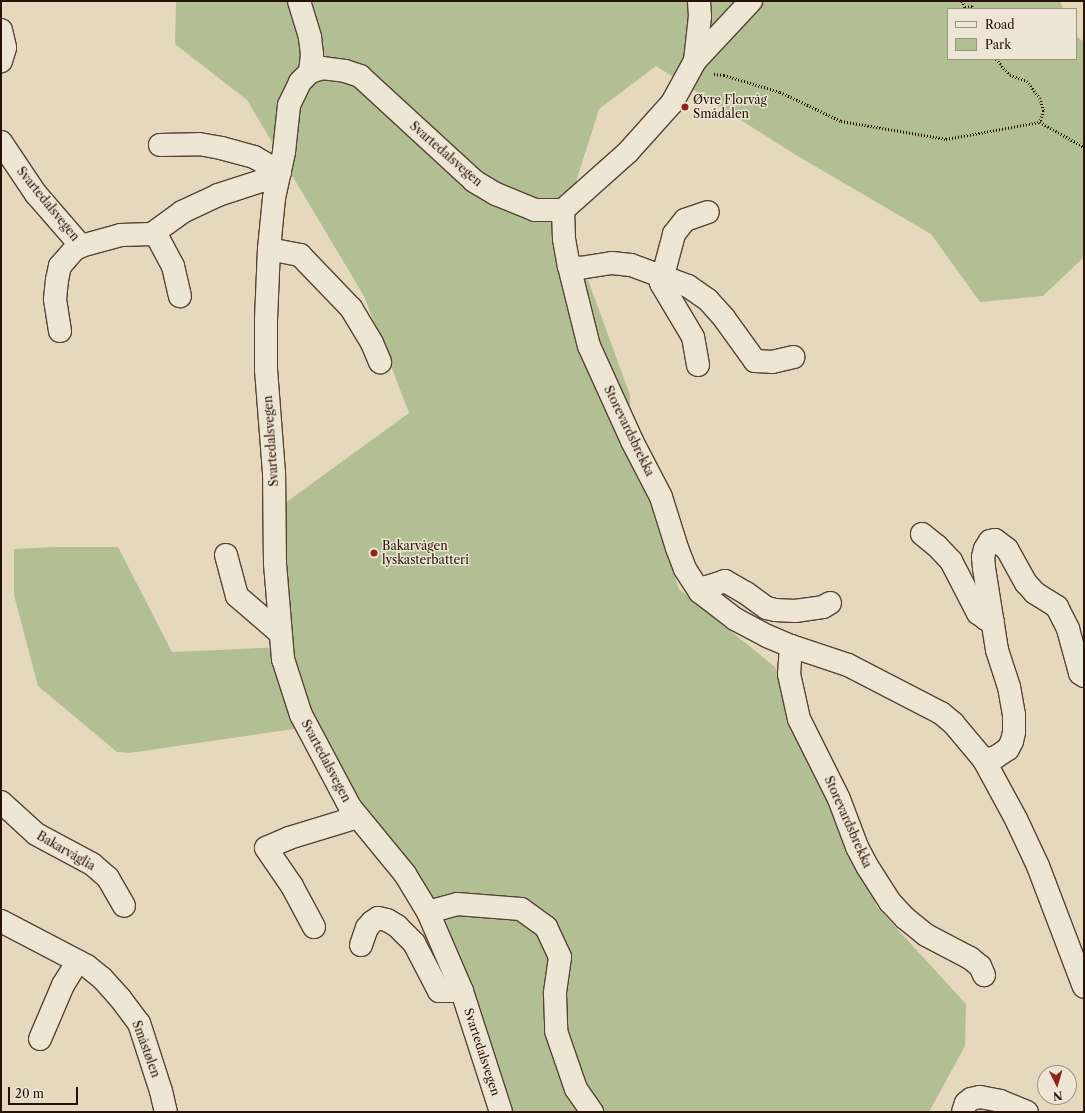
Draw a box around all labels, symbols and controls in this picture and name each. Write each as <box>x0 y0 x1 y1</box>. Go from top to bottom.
legend <box>947 8 1077 60</box>
text: Road <box>985 17 1015 32</box>
text: Park <box>985 37 1011 52</box>
place label: Øvre Florvåg Smådalen <box>693 93 767 121</box>
marker: Øvre Florvåg Smådalen <box>680 102 690 112</box>
street label: Svartedalsvegen <box>407 119 485 189</box>
street label: Svartedalsvegen <box>14 164 82 244</box>
street label: Storevardsbrekka <box>601 383 657 479</box>
street label: Svartedalsvegen <box>261 395 281 487</box>
place label: Bakarvågen lyskasterbatteri <box>382 539 469 567</box>
marker: Bakarvågen lyskasterbatteri <box>369 548 379 558</box>
street label: Svartedalsvegen <box>298 717 354 805</box>
street label: Storevardsbrekka <box>821 774 875 870</box>
street label: Bakarvåglia <box>34 828 98 874</box>
street label: Svartedalsvegen <box>461 1006 503 1098</box>
street label: Småstølen <box>129 1019 163 1079</box>
north arrow <box>1037 1065 1077 1105</box>
scale bar <box>10 1079 80 1105</box>
text: 20 m <box>15 1086 44 1101</box>
text: N <box>1053 1089 1063 1103</box>

